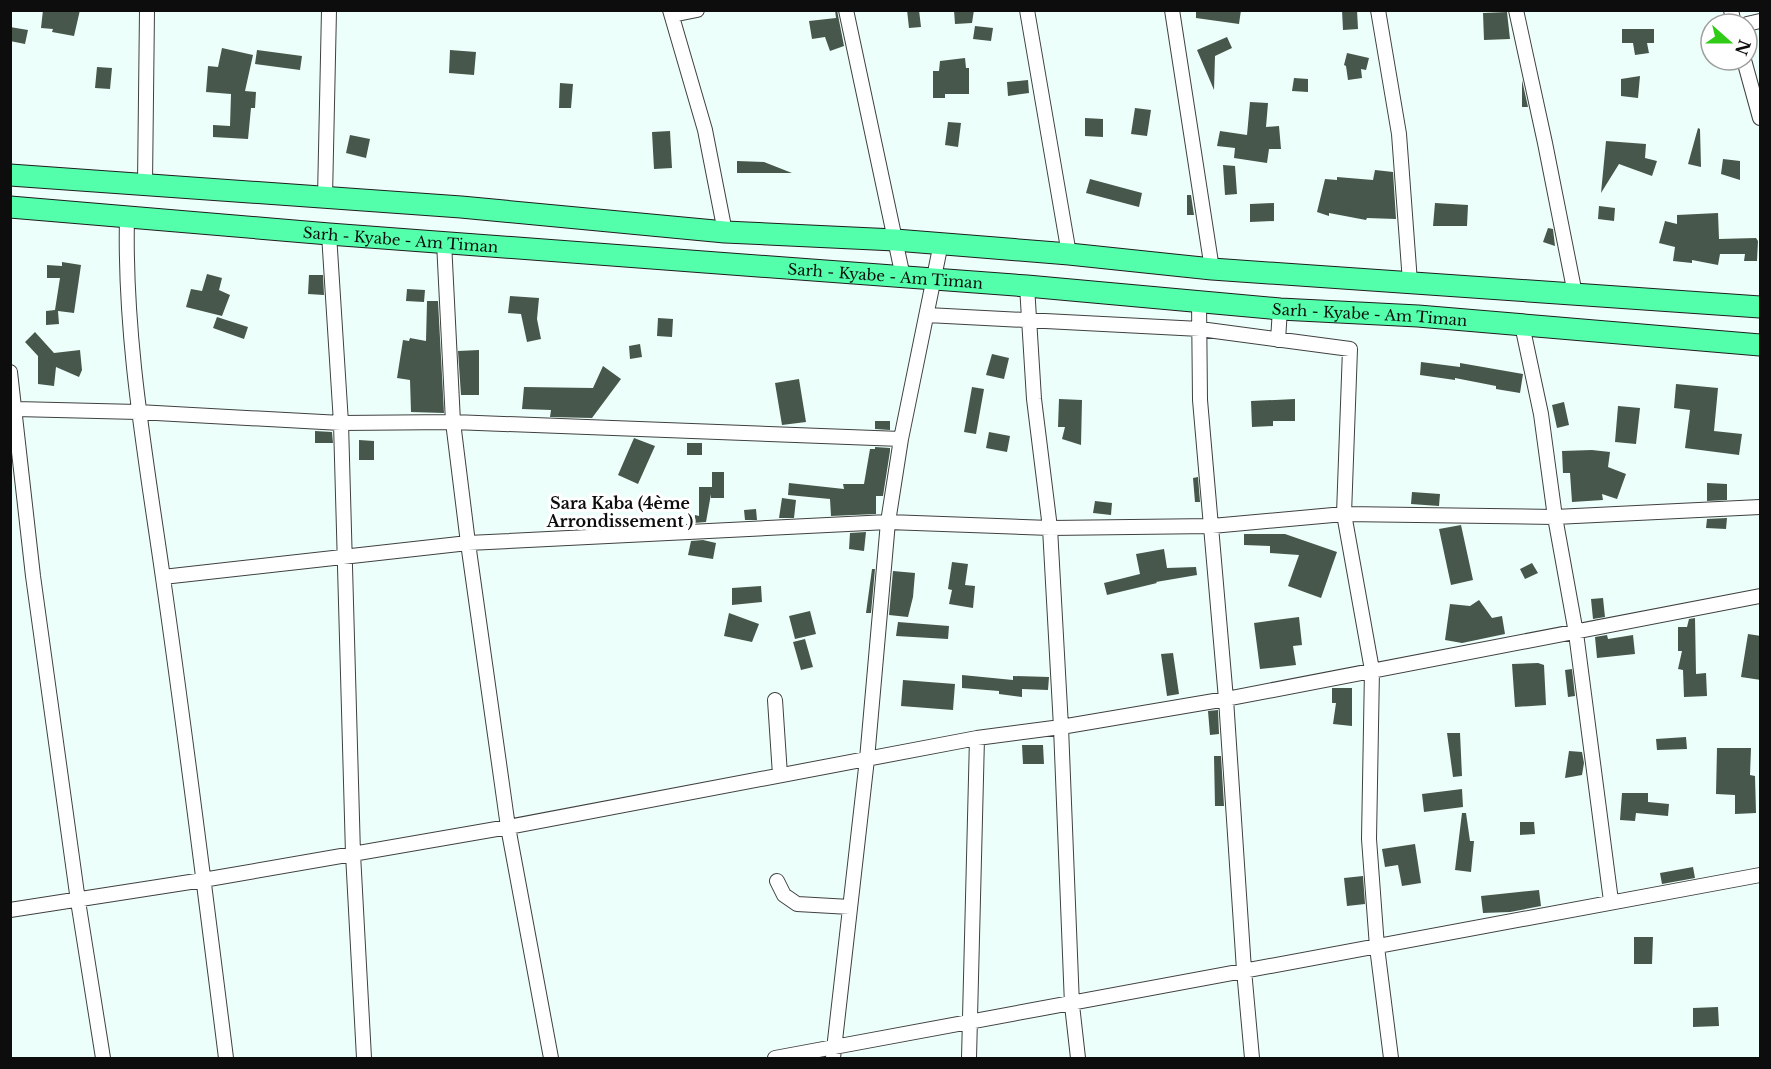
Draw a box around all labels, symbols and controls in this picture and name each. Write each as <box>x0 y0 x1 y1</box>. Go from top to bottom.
north arrow <box>1699 12 1759 72</box>
text: N <box>1731 37 1755 58</box>
street label: Sarh - Kyabe - Am Timan <box>302 222 499 256</box>
street label: Sarh - Kyabe - Am Timan <box>787 259 984 292</box>
street label: Sarh - Kyabe - Am Timan <box>1271 299 1468 330</box>
district label: Sara Kaba (4ème Arrondissement ) <box>546 493 693 531</box>

